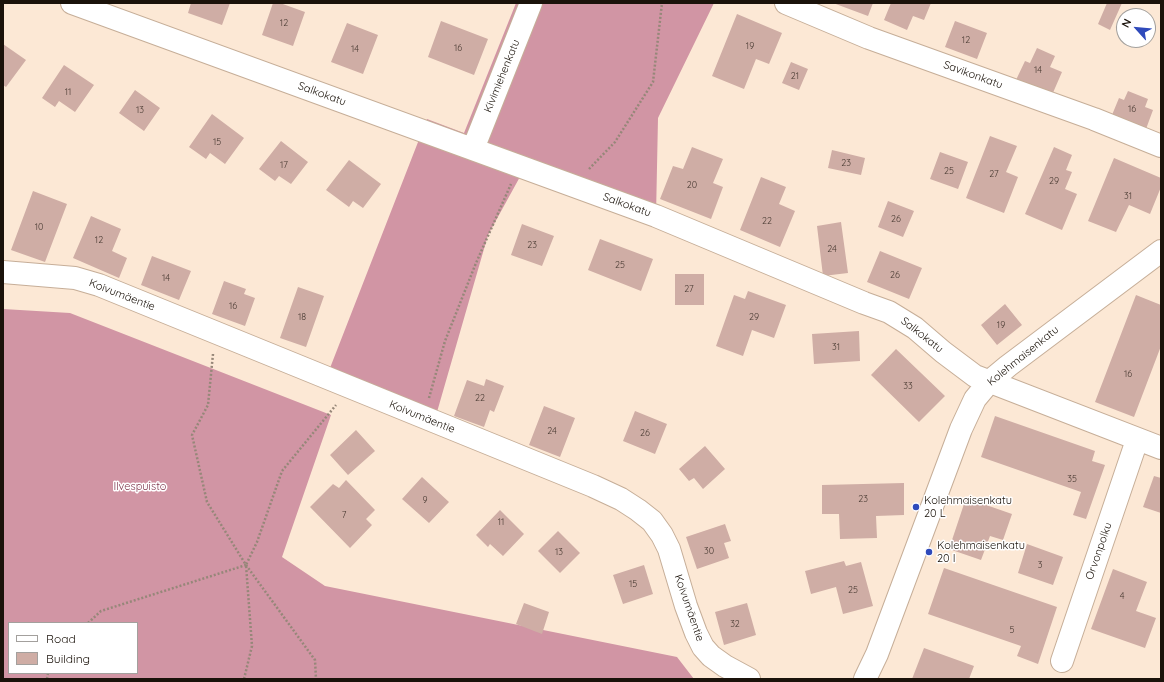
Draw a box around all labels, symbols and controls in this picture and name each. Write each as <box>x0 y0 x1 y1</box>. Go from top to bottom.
north arrow <box>1116 8 1156 48</box>
text: N <box>1118 16 1134 30</box>
house number: 12 <box>280 18 288 28</box>
house number: 12 <box>962 35 970 45</box>
street label: Kivimiehenkatu <box>481 37 523 115</box>
house number: 19 <box>746 41 754 51</box>
house number: 16 <box>454 43 462 53</box>
house number: 14 <box>351 44 359 54</box>
street label: Savikonkatu <box>942 58 1004 92</box>
house number: 14 <box>1034 65 1042 75</box>
house number: 21 <box>791 71 799 81</box>
street label: Salkokatu <box>296 79 348 109</box>
house number: 11 <box>65 87 71 97</box>
house number: 16 <box>1128 104 1136 114</box>
house number: 13 <box>136 105 144 115</box>
house number: 15 <box>213 137 221 147</box>
house number: 23 <box>841 158 851 168</box>
house number: 17 <box>280 160 288 170</box>
house number: 25 <box>944 166 954 176</box>
house number: 27 <box>989 169 999 179</box>
house number: 29 <box>1049 176 1059 186</box>
house number: 20 <box>687 180 697 190</box>
street label: Salkokatu <box>601 190 653 220</box>
house number: 31 <box>1124 191 1132 201</box>
house number: 26 <box>891 214 901 224</box>
house number: 22 <box>762 216 772 226</box>
house number: 10 <box>35 222 43 232</box>
house number: 12 <box>95 235 103 245</box>
house number: 23 <box>527 240 537 250</box>
house number: 24 <box>827 244 837 254</box>
house number: 25 <box>615 260 625 270</box>
house number: 26 <box>890 270 900 280</box>
house number: 14 <box>162 273 170 283</box>
street label: Koivumäentie <box>87 276 157 314</box>
house number: 27 <box>684 284 694 294</box>
house number: 16 <box>229 301 237 311</box>
house number: 18 <box>298 312 306 322</box>
house number: 29 <box>749 312 759 322</box>
street label: Salkokatu <box>898 314 946 356</box>
house number: 19 <box>997 320 1005 330</box>
street label: Kolehmaisenkatu <box>985 323 1061 389</box>
house number: 31 <box>832 342 840 352</box>
house number: 16 <box>1124 369 1132 379</box>
house number: 33 <box>903 381 913 391</box>
house number: 22 <box>475 393 485 403</box>
street label: Koivumäentie <box>387 398 457 436</box>
house number: 24 <box>547 426 557 436</box>
house number: 26 <box>640 428 650 438</box>
house number: 35 <box>1067 474 1077 484</box>
park label: Ilvespuisto <box>114 480 166 494</box>
house number: 23 <box>858 494 868 504</box>
place label: Kolehmaisenkatu 20 L <box>924 494 1012 520</box>
house number: 9 <box>422 495 428 505</box>
marker: Kolehmaisenkatu 20 L <box>911 502 921 512</box>
house number: 7 <box>342 510 346 520</box>
house number: 11 <box>498 517 504 527</box>
street label: Orvonpolku <box>1083 521 1115 581</box>
place label: Kolehmaisenkatu 20 I <box>937 539 1025 565</box>
house number: 30 <box>704 546 714 556</box>
house number: 13 <box>555 547 563 557</box>
marker: Kolehmaisenkatu 20 I <box>924 547 934 557</box>
house number: 3 <box>1038 560 1042 570</box>
street label: Koivumäentie <box>671 573 707 643</box>
house number: 15 <box>629 579 637 589</box>
house number: 25 <box>848 585 858 595</box>
house number: 4 <box>1120 591 1124 601</box>
house number: 32 <box>730 619 740 629</box>
legend <box>8 622 138 674</box>
house number: 5 <box>1010 625 1014 635</box>
text: Road <box>46 631 76 646</box>
text: Building <box>46 651 90 666</box>

